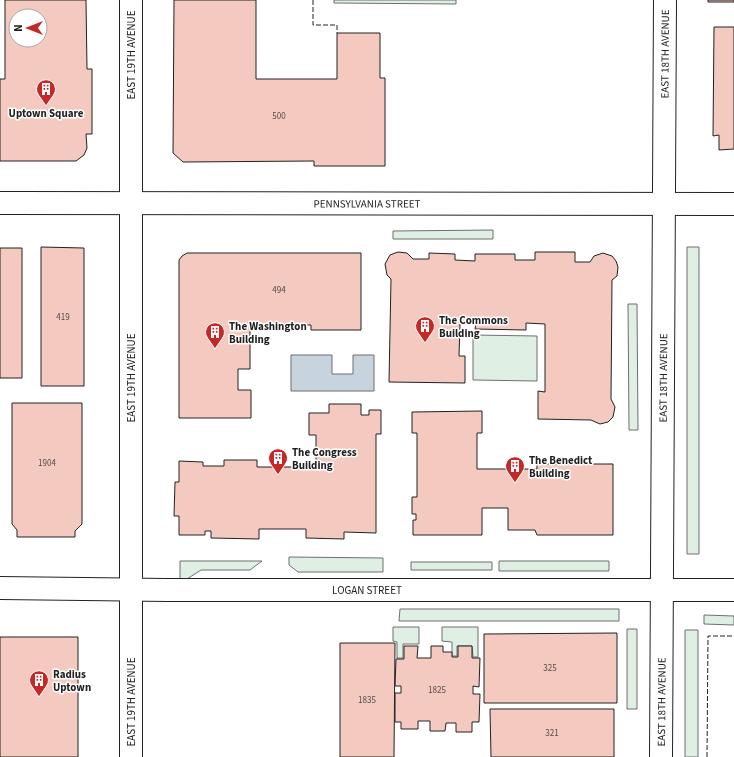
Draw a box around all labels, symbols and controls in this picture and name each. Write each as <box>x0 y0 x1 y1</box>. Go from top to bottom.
north arrow <box>8 8 48 48</box>
street label: EAST 18TH AVENUE <box>657 9 672 99</box>
street label: EAST 19TH AVENUE <box>124 10 139 100</box>
text: N <box>11 24 26 32</box>
building icon: Uptown Square <box>35 78 57 106</box>
place label: Uptown Square <box>9 106 84 121</box>
house number: 500 <box>272 110 286 123</box>
street label: PENNSYLVANIA STREET <box>314 196 421 211</box>
house number: 494 <box>272 284 286 297</box>
house number: 419 <box>56 311 70 324</box>
place label: The Commons Building <box>439 313 508 341</box>
building icon: The Commons Building <box>414 315 436 343</box>
place label: The Washington Building <box>229 319 307 347</box>
building icon: The Washington Building <box>204 321 226 349</box>
street label: EAST 19TH AVENUE <box>124 333 139 423</box>
street label: EAST 18TH AVENUE <box>655 333 671 423</box>
place label: The Congress Building <box>292 445 357 473</box>
building icon: The Congress Building <box>267 447 289 475</box>
place label: The Benedict Building <box>529 453 593 481</box>
building icon: The Benedict Building <box>504 455 526 483</box>
house number: 1904 <box>38 457 56 470</box>
street label: LOGAN STREET <box>332 583 402 598</box>
street label: EAST 19TH AVENUE <box>124 657 139 747</box>
street label: EAST 18TH AVENUE <box>654 657 669 747</box>
house number: 325 <box>543 662 557 675</box>
place label: Radius Uptown <box>53 667 91 695</box>
building icon: Radius Uptown <box>28 669 50 697</box>
house number: 1825 <box>428 684 446 697</box>
house number: 1835 <box>358 694 376 707</box>
house number: 321 <box>545 727 559 740</box>

